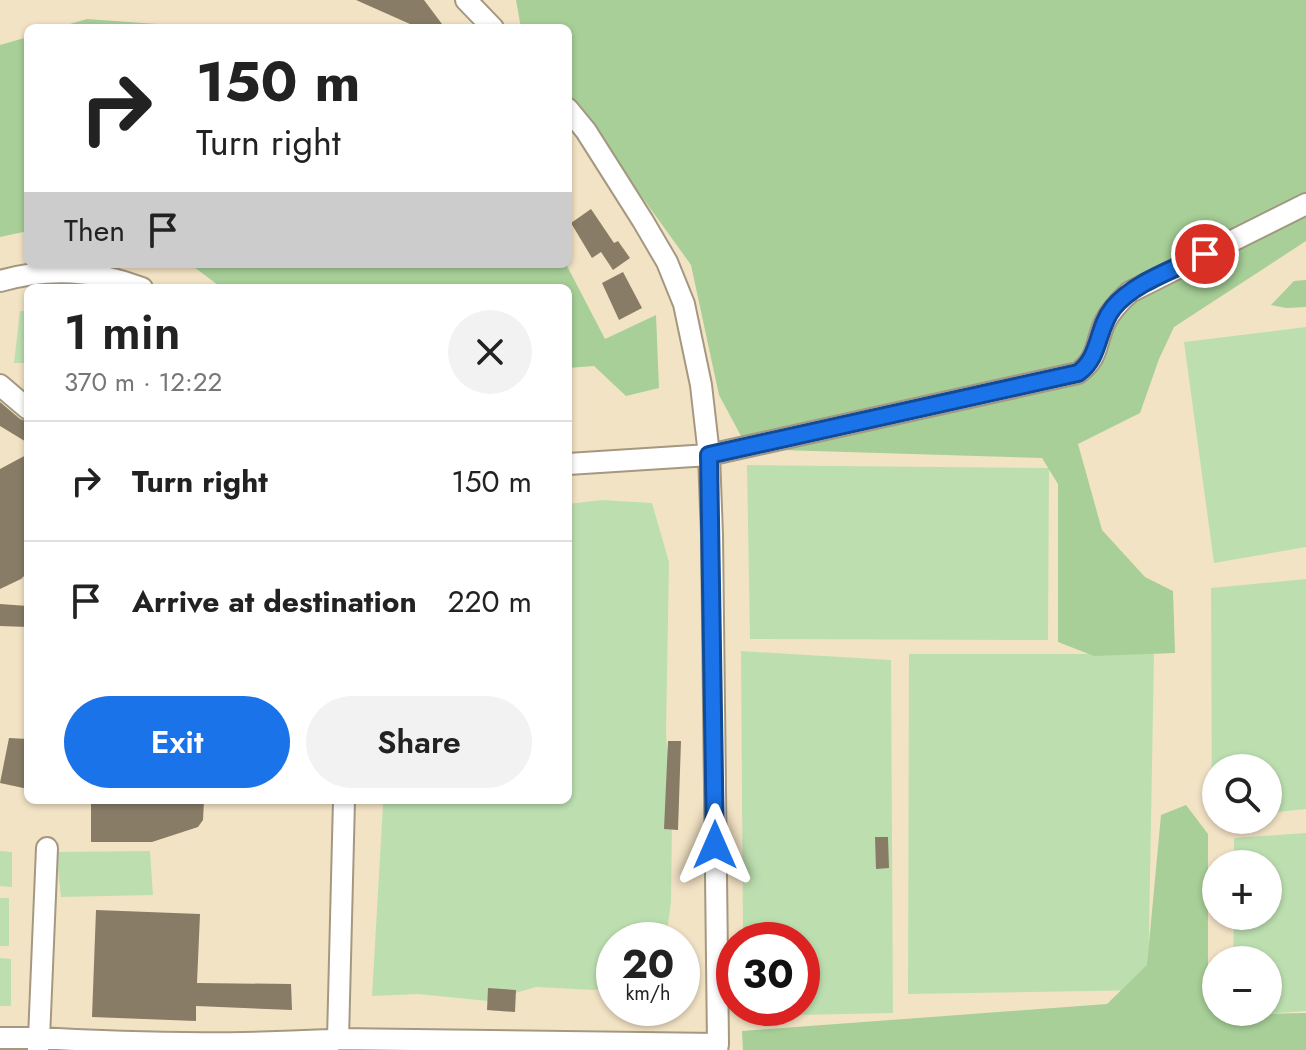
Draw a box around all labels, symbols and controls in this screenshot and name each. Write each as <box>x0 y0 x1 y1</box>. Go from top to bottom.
text: 150 m <box>196 41 360 122</box>
icon: right <box>64 56 168 160</box>
text: Turn right <box>196 116 341 168</box>
icon: arrive <box>141 208 185 252</box>
text: Then <box>64 209 125 252</box>
pin <box>1171 220 1239 288</box>
icon: arrive <box>1183 232 1227 276</box>
text: 1 min <box>64 298 181 367</box>
button: close <box>448 310 532 394</box>
text: 370 m · 12:22 <box>64 363 222 401</box>
icon: right <box>64 459 108 503</box>
text: Turn right <box>132 460 268 503</box>
text: 150 m <box>451 460 532 503</box>
icon: arrive <box>64 579 108 623</box>
text: Arrive at destination <box>132 580 417 623</box>
text: 220 m <box>447 580 532 623</box>
button: Exit <box>64 696 290 788</box>
button: Share <box>306 696 532 788</box>
map controls <box>1202 754 1282 1026</box>
button: search <box>1202 754 1282 834</box>
position arrow <box>673 803 757 887</box>
button: + <box>1202 850 1282 930</box>
speed limit sign: 30 <box>716 922 820 1026</box>
text: 20 <box>622 935 674 993</box>
button: − <box>1202 946 1282 1026</box>
text: km/h <box>625 979 671 1008</box>

